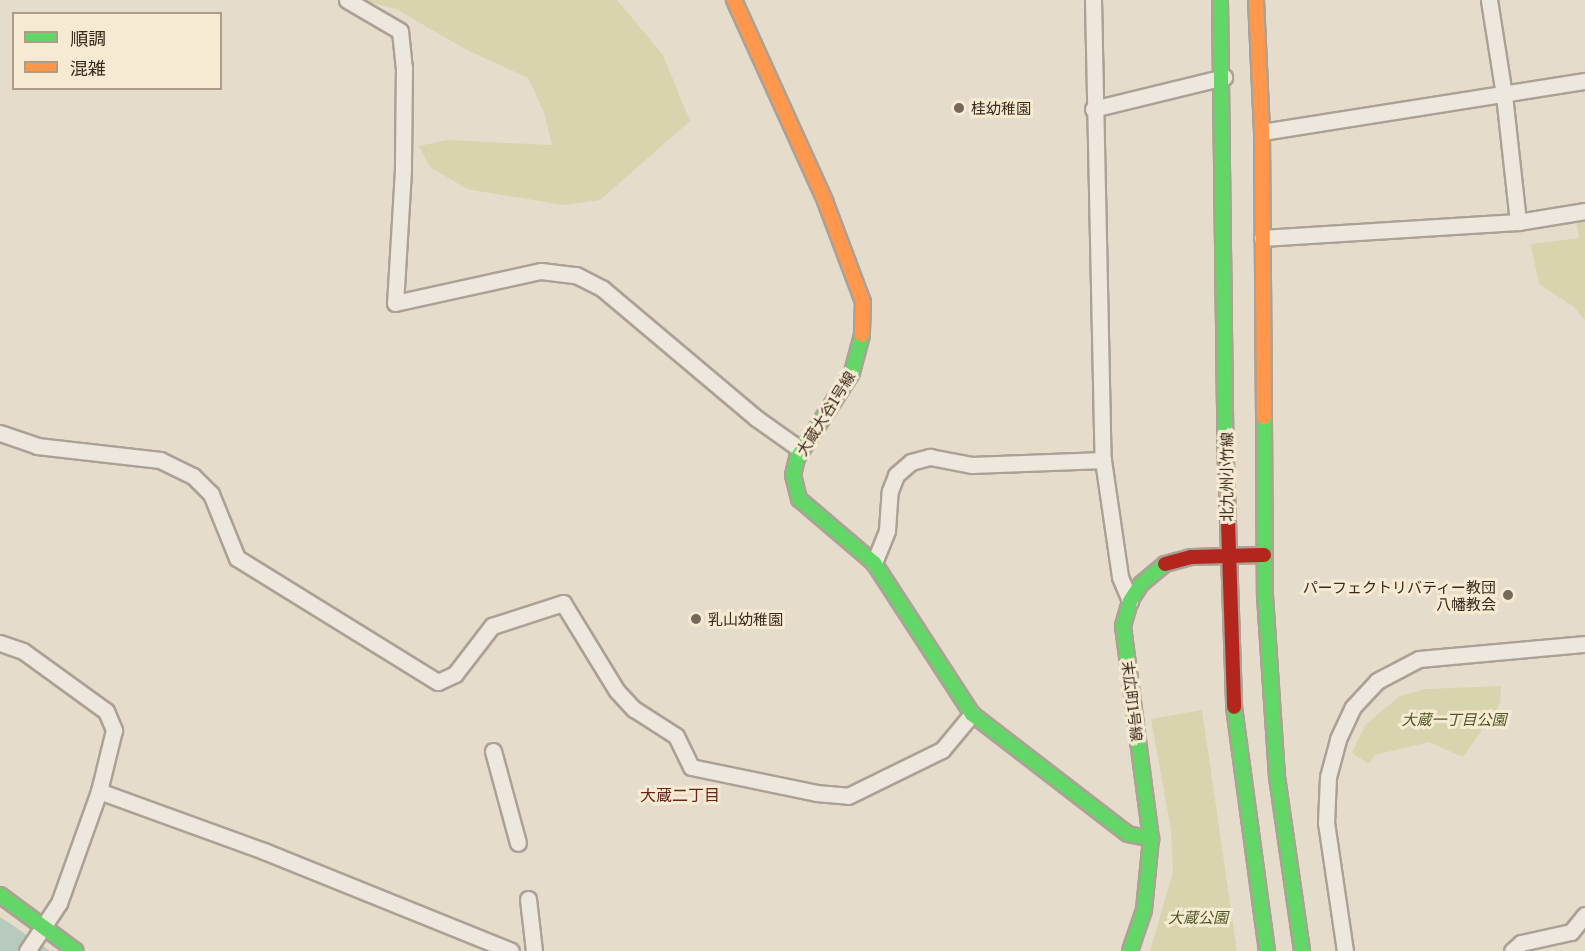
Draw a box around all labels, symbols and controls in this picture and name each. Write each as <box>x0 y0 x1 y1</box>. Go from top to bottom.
legend <box>12 12 222 90</box>
text: 順調 <box>70 24 106 51</box>
text: 混雑 <box>70 54 106 81</box>
place label: 桂幼稚園 <box>971 99 1031 117</box>
marker: 桂幼稚園 <box>952 101 966 115</box>
street label: 大蔵大谷1号線 <box>792 367 858 459</box>
street label: 北九州小竹線 <box>1217 432 1235 522</box>
place label: パーフェクトリバティー教団 八幡教会 <box>1301 577 1496 612</box>
marker: パーフェクトリバティー教団 八幡教会 <box>1501 588 1515 602</box>
place label: 乳山幼稚園 <box>708 610 783 628</box>
marker: 乳山幼稚園 <box>689 612 703 626</box>
street label: 末広町1号線 <box>1119 660 1147 742</box>
park label: 大蔵一丁目公園 <box>1402 710 1506 728</box>
district label: 大蔵二丁目 <box>640 784 720 804</box>
park label: 大蔵公園 <box>1168 908 1228 926</box>

